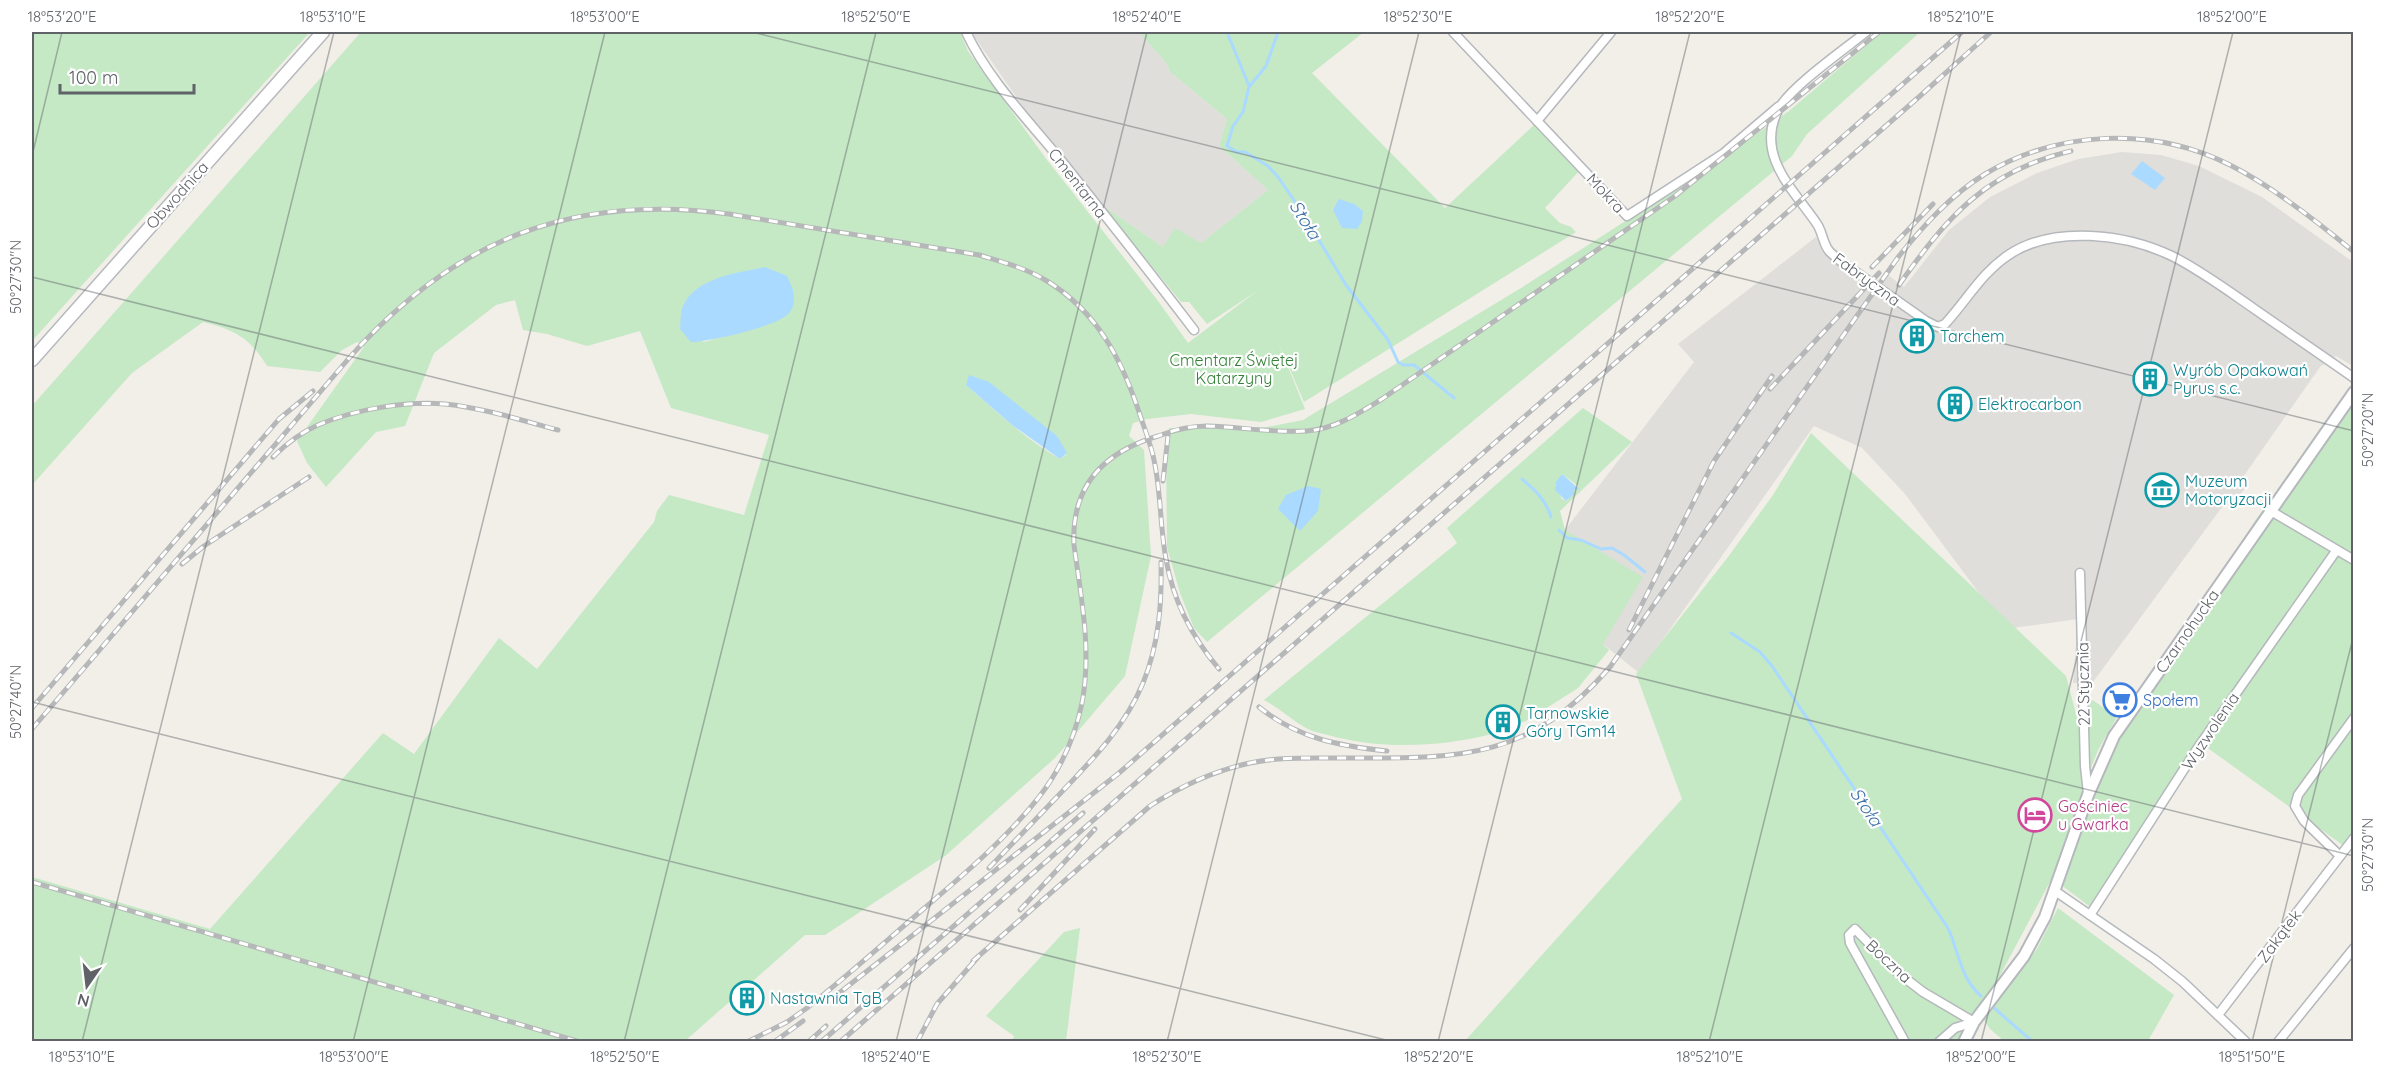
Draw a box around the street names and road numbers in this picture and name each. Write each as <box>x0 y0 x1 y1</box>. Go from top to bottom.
street label: Cmentarna <box>1044 144 1112 222</box>
street label: Obwodnica <box>141 157 213 233</box>
street label: Mokra <box>1583 169 1629 217</box>
street label: Fabryczna <box>1829 248 1905 310</box>
street label: Czarnohucka <box>2151 585 2223 677</box>
street label: 22 Stycznia <box>2072 642 2094 726</box>
street label: Wyzwolenia <box>2177 689 2243 773</box>
street label: Zakątek <box>2253 906 2305 966</box>
street label: Boczna <box>1862 935 1916 987</box>

